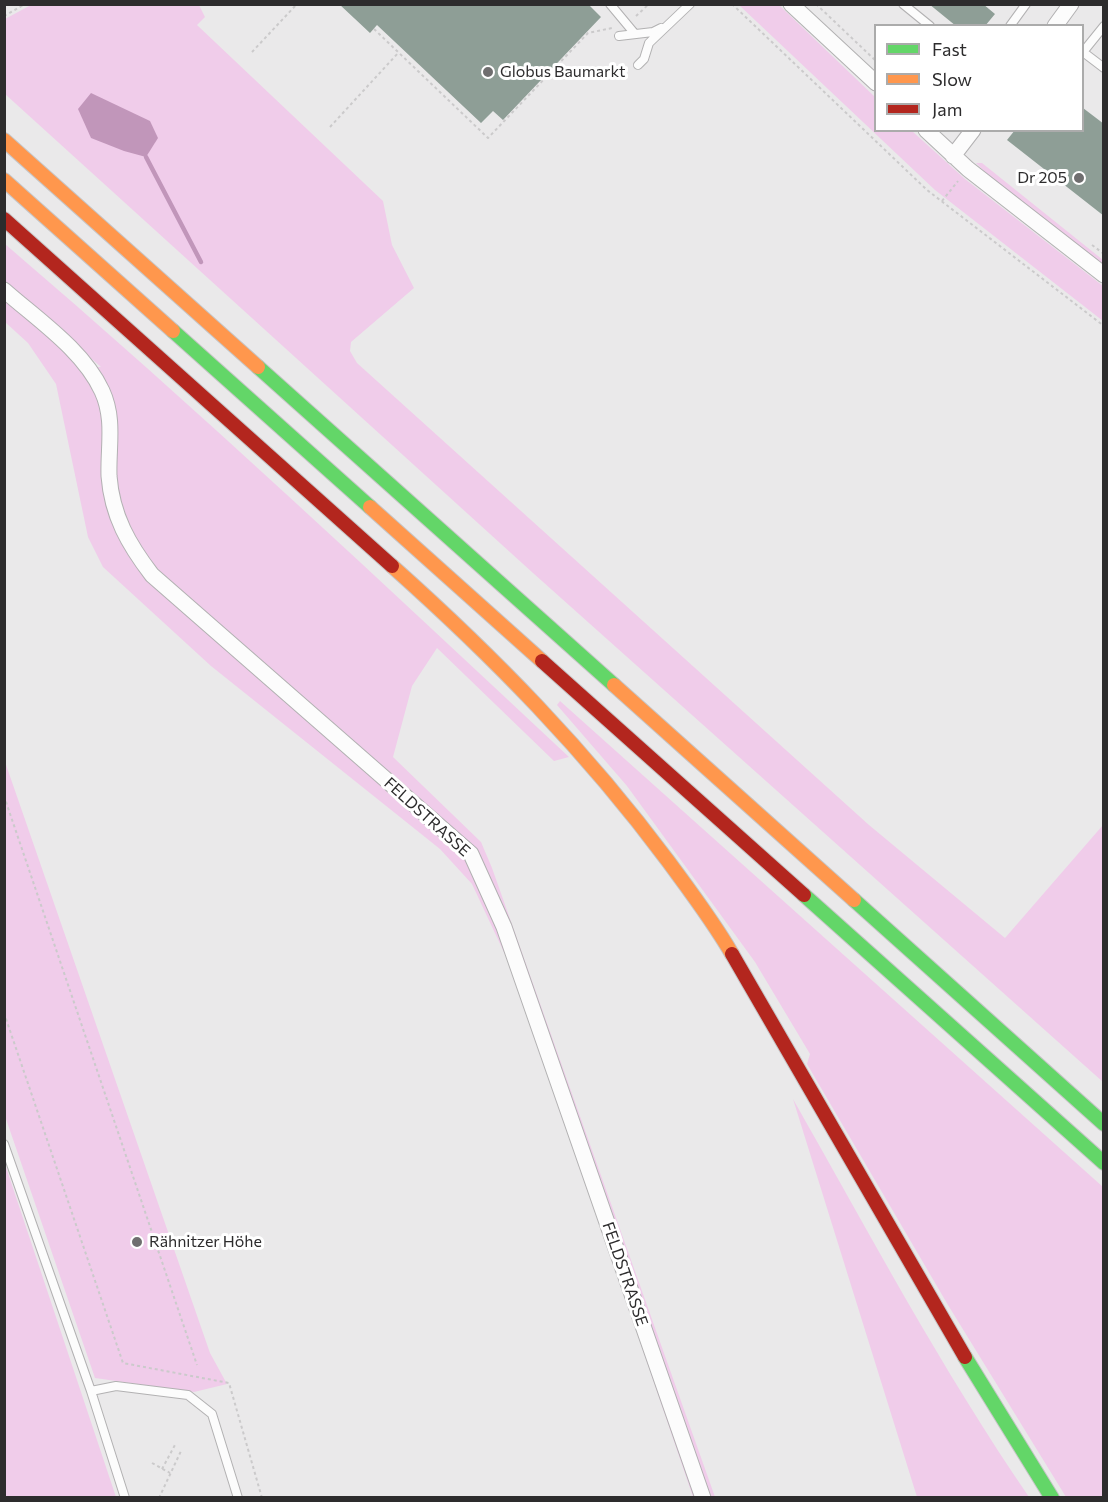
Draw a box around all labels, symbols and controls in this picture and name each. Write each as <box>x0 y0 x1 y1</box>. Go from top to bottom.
legend <box>874 24 1084 132</box>
text: Fast <box>932 38 967 60</box>
place label: Globus Baumarkt <box>500 62 626 82</box>
marker: Globus Baumarkt <box>481 65 495 79</box>
text: Slow <box>932 68 972 90</box>
text: Jam <box>932 98 962 120</box>
place label: Dr 205 <box>1017 168 1067 188</box>
marker: Dr 205 <box>1072 171 1086 185</box>
street label: FELDSTRASSE <box>380 773 474 861</box>
street label: FELDSTRASSE <box>598 1219 652 1329</box>
place label: Rähnitzer Höhe <box>149 1232 262 1252</box>
marker: Rähnitzer Höhe <box>130 1235 144 1249</box>

